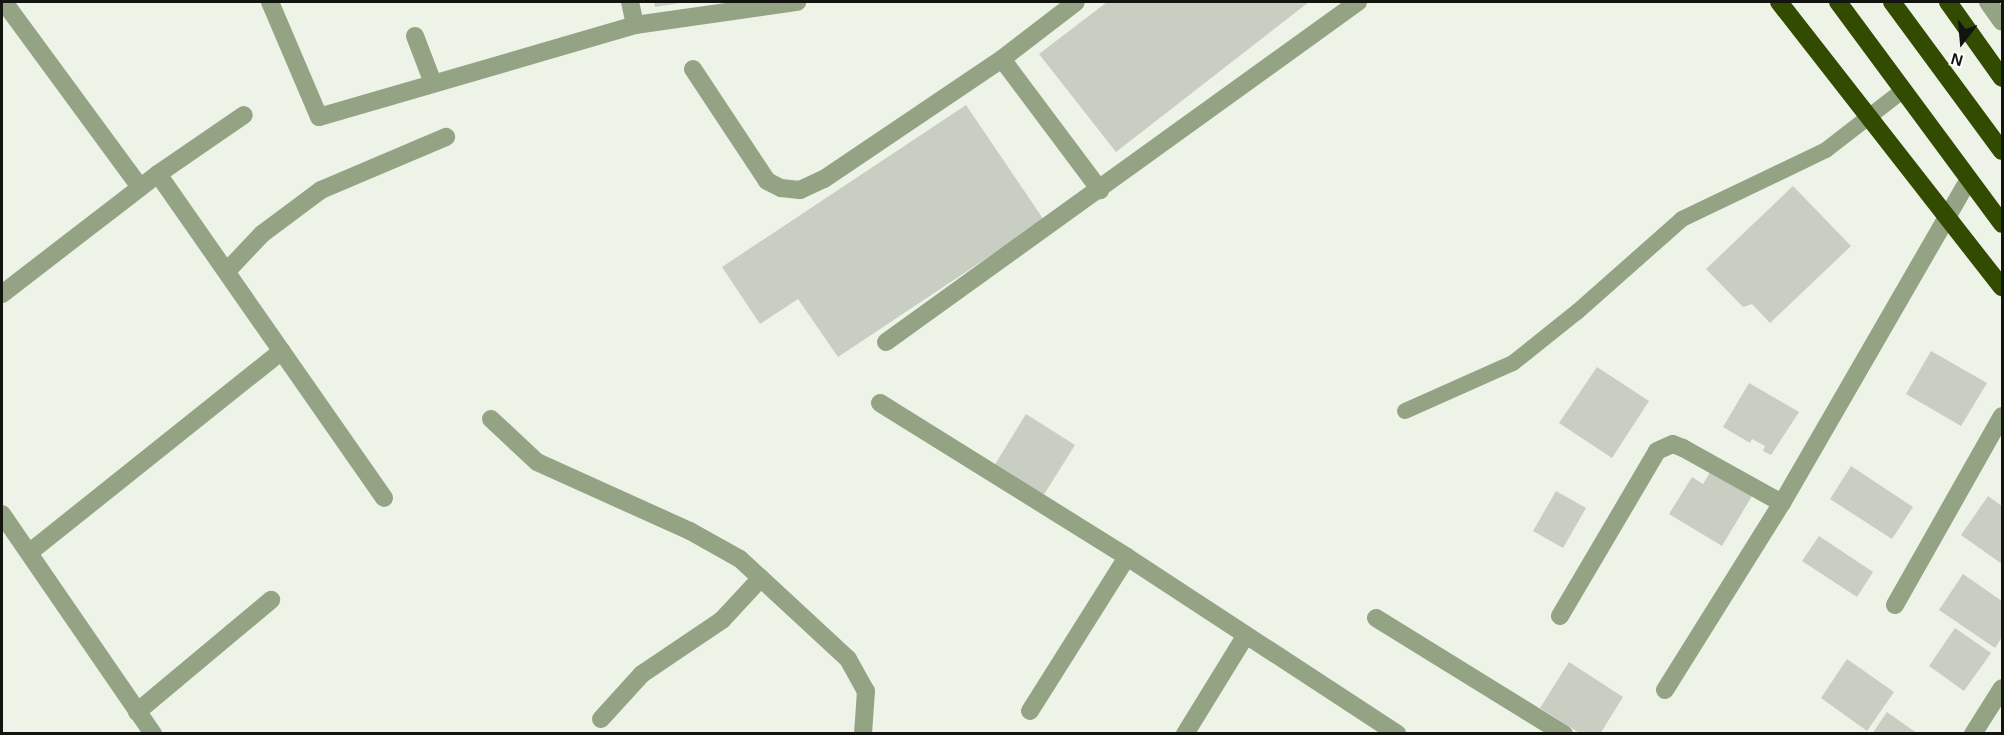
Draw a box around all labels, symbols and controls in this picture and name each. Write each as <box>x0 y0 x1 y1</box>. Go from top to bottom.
north arrow <box>1932 12 1992 72</box>
text: N <box>1949 50 1965 70</box>

